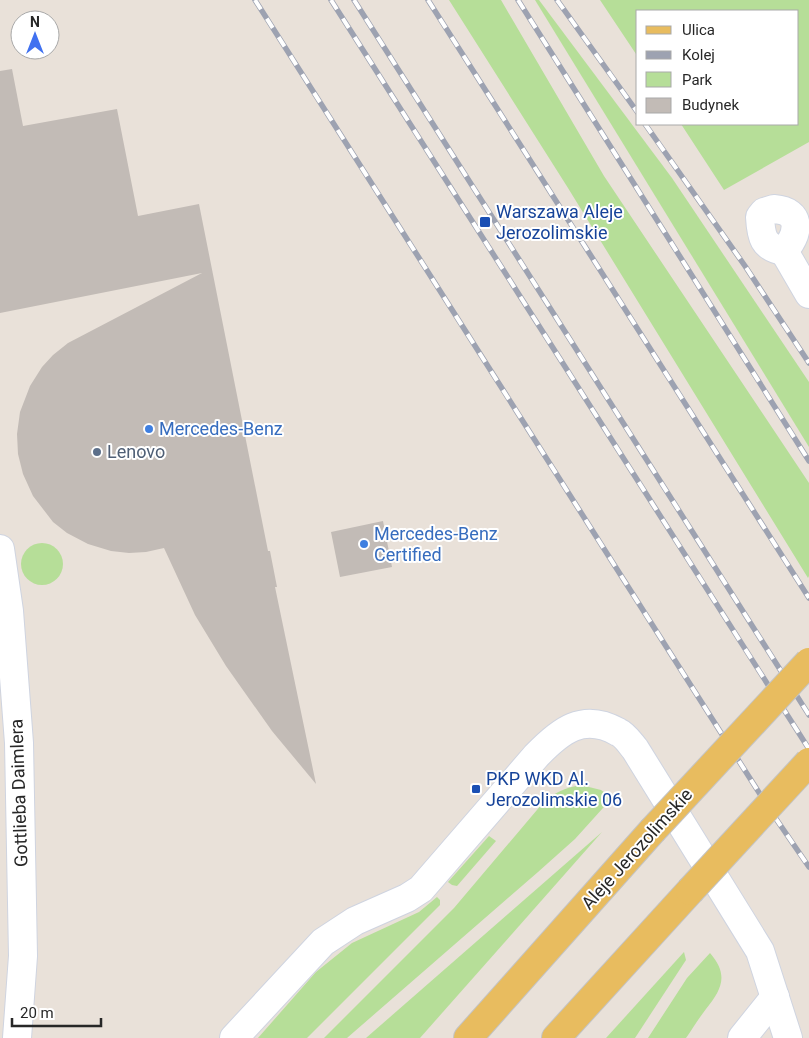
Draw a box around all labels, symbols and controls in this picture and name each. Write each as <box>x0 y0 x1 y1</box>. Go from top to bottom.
north arrow <box>10 10 60 60</box>
legend <box>636 10 799 125</box>
text: N <box>30 14 40 30</box>
text: Ulica <box>682 21 715 39</box>
text: Kolej <box>682 46 715 64</box>
text: Park <box>682 71 713 89</box>
text: Budynek <box>682 96 739 114</box>
place label: Warszawa Aleje Jerozolimskie <box>496 201 623 243</box>
marker: Warszawa Aleje Jerozolimskie <box>478 215 492 229</box>
place label: Mercedes-Benz <box>159 418 283 439</box>
marker: Mercedes-Benz <box>143 423 155 435</box>
place label: Lenovo <box>107 441 165 462</box>
marker: Lenovo <box>91 446 103 458</box>
place label: Mercedes-Benz Certified <box>374 523 498 565</box>
marker: Mercedes-Benz Certified <box>358 538 370 550</box>
street label: Gottlieba Daimlera <box>5 719 32 867</box>
place label: PKP WKD Al. Jerozolimskie 06 <box>486 768 622 810</box>
marker: PKP WKD Al. Jerozolimskie 06 <box>470 783 482 795</box>
street label: Aleje Jerozolimskie <box>577 784 696 913</box>
scale bar <box>12 996 101 1028</box>
text: 20 m <box>20 1004 54 1022</box>

